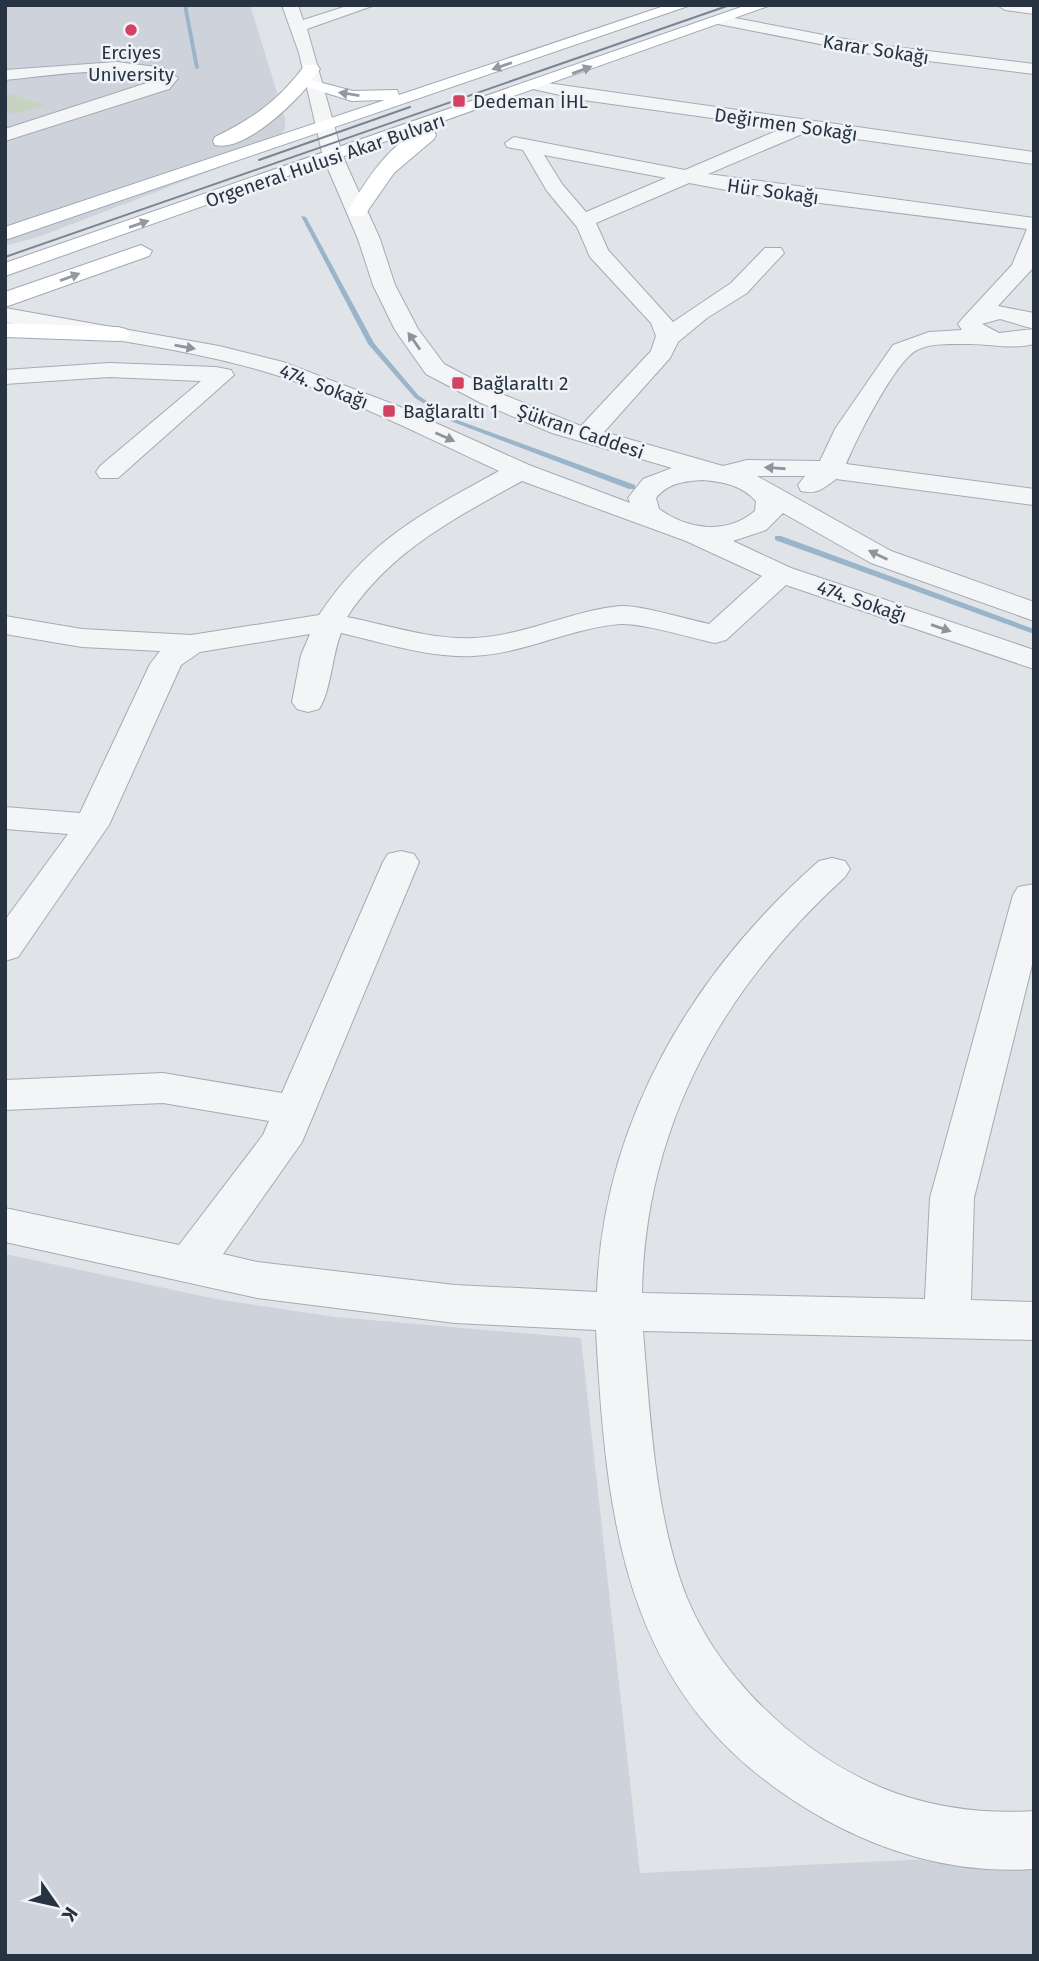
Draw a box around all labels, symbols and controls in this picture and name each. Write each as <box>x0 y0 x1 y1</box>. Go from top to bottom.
marker: Erciyes University <box>123 22 139 38</box>
street label: Karar Sokağı <box>821 30 931 69</box>
place label: Erciyes University <box>88 41 175 86</box>
one-way arrow <box>491 61 512 72</box>
one-way arrow <box>572 64 593 75</box>
one-way arrow <box>338 88 360 99</box>
place label: Dedeman İHL <box>473 90 589 113</box>
marker: Dedeman İHL <box>451 93 467 109</box>
street label: Değirmen Sokağı <box>713 103 859 146</box>
street label: Orgeneral Hulusi Akar Bulvarı <box>202 109 448 212</box>
street label: Hür Sokağı <box>725 174 820 209</box>
one-way arrow <box>129 218 150 229</box>
one-way arrow <box>59 271 80 282</box>
one-way arrow <box>407 332 421 350</box>
one-way arrow <box>174 341 196 352</box>
street label: 474. Sokağı <box>276 359 371 414</box>
place label: Bağlaraltı 2 <box>472 372 568 395</box>
marker: Bağlaraltı 2 <box>450 375 466 391</box>
street label: Şükran Caddesi <box>514 399 647 464</box>
place label: Bağlaraltı 1 <box>403 400 498 423</box>
marker: Bağlaraltı 1 <box>381 403 397 419</box>
one-way arrow <box>435 431 455 443</box>
one-way arrow <box>764 462 786 473</box>
one-way arrow <box>868 549 888 561</box>
street label: 474. Sokağı <box>814 575 910 628</box>
one-way arrow <box>930 623 951 634</box>
north arrow <box>21 1870 91 1940</box>
text: K <box>56 1903 83 1926</box>

